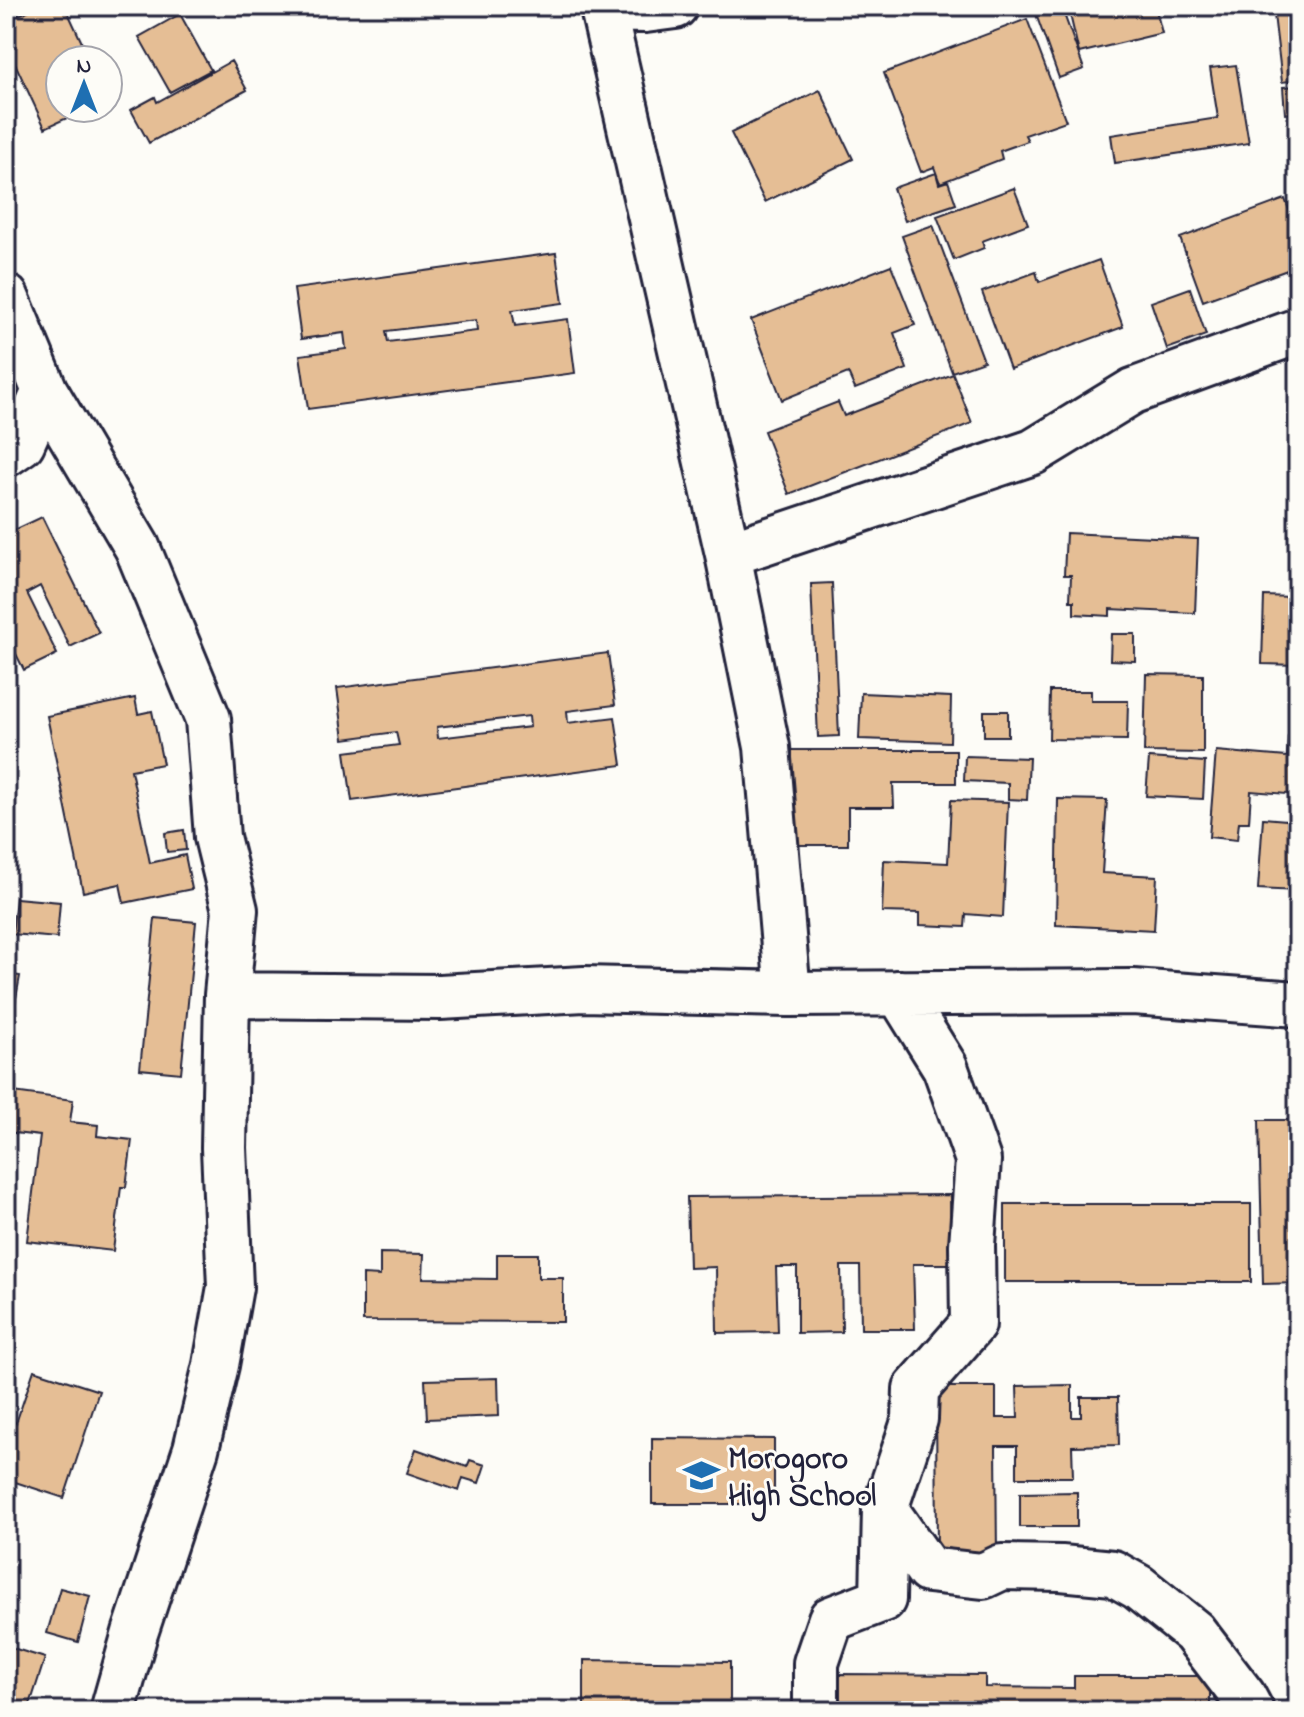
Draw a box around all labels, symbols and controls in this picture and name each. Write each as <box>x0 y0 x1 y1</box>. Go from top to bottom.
north arrow <box>44 44 124 124</box>
text: N <box>77 51 91 83</box>
place label: Morogoro High School <box>728 1437 876 1522</box>
school or university icon: Morogoro High School <box>683 1456 721 1494</box>

